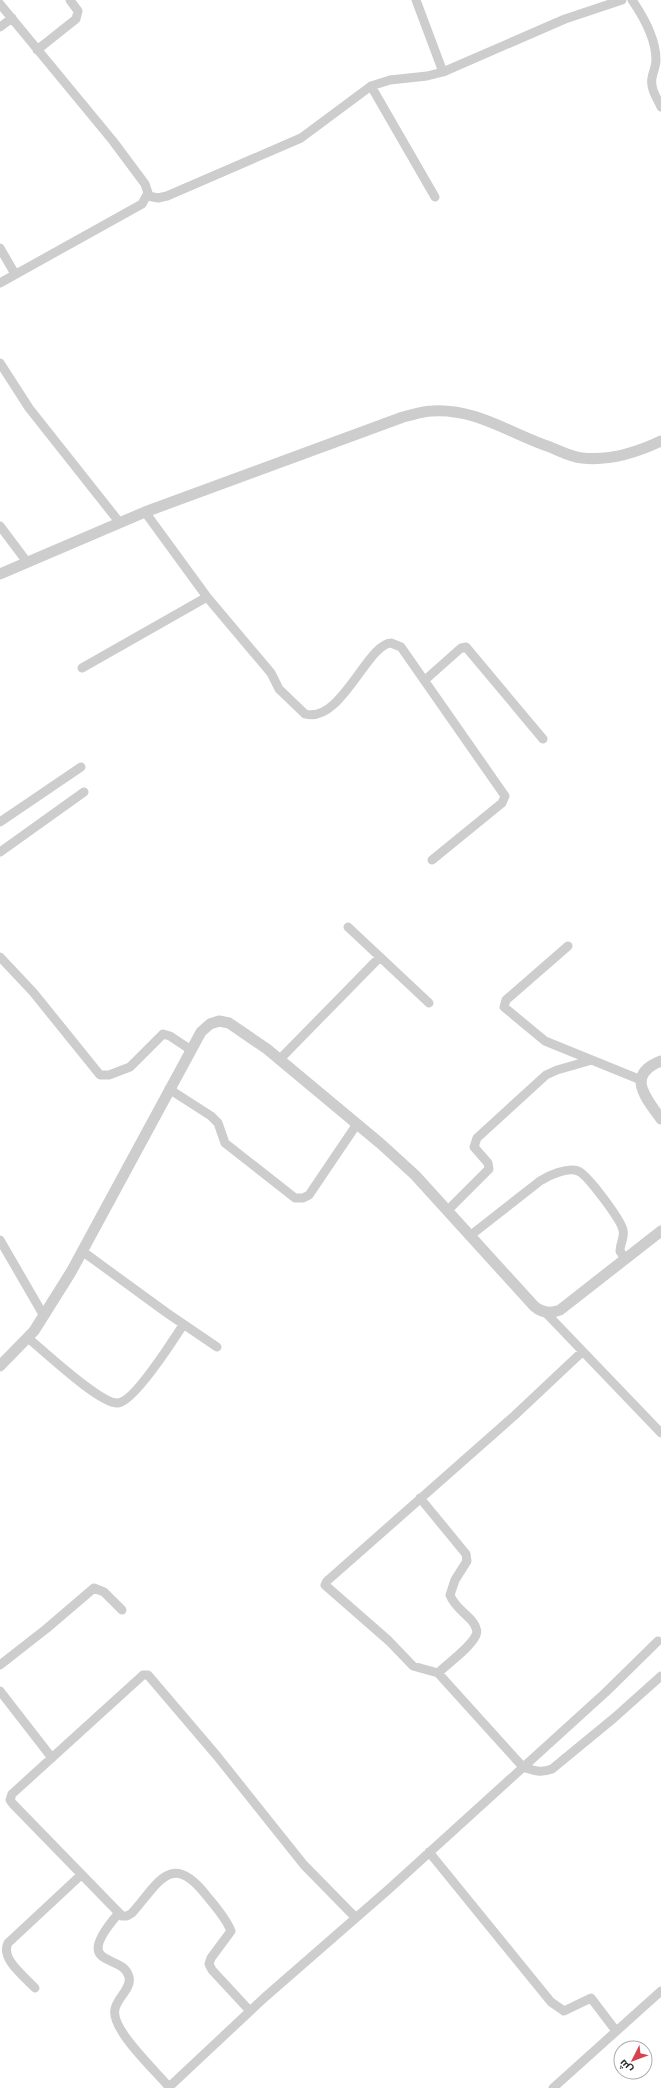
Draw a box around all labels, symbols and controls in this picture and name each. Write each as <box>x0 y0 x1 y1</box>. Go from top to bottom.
north arrow <box>613 2040 653 2080</box>
text: ش <box>616 2057 635 2077</box>

